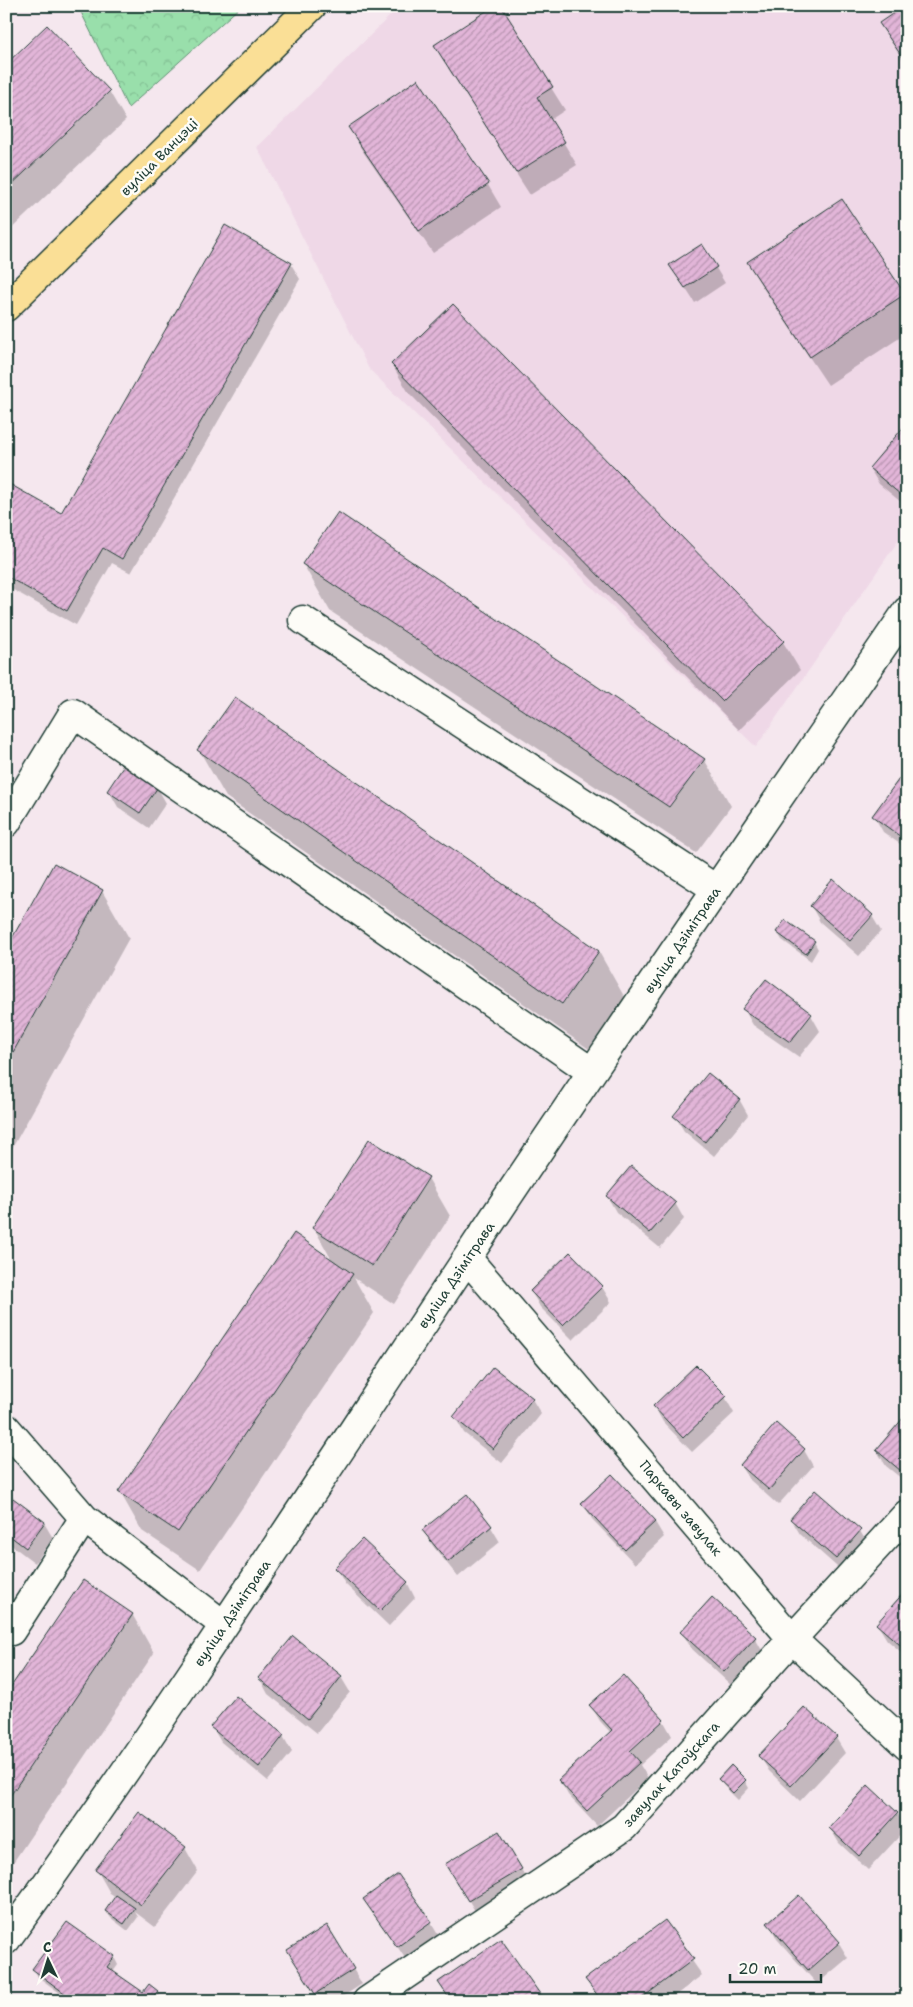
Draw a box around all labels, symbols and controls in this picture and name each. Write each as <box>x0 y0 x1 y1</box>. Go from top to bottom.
street label: вуліца Ванцэці <box>116 114 202 200</box>
street label: вуліца Дзімітрава <box>640 883 725 997</box>
street label: вуліца Дзімітрава <box>414 1218 499 1332</box>
street label: Паркавы завулак <box>636 1456 727 1560</box>
street label: вуліца Дзімітрава <box>190 1556 275 1670</box>
street label: завулак Катоўскага <box>619 1717 724 1831</box>
north arrow <box>22 1934 72 1984</box>
text: С <box>42 1938 52 1956</box>
scale bar <box>730 1952 822 1984</box>
text: 20 m <box>738 1959 777 1979</box>

